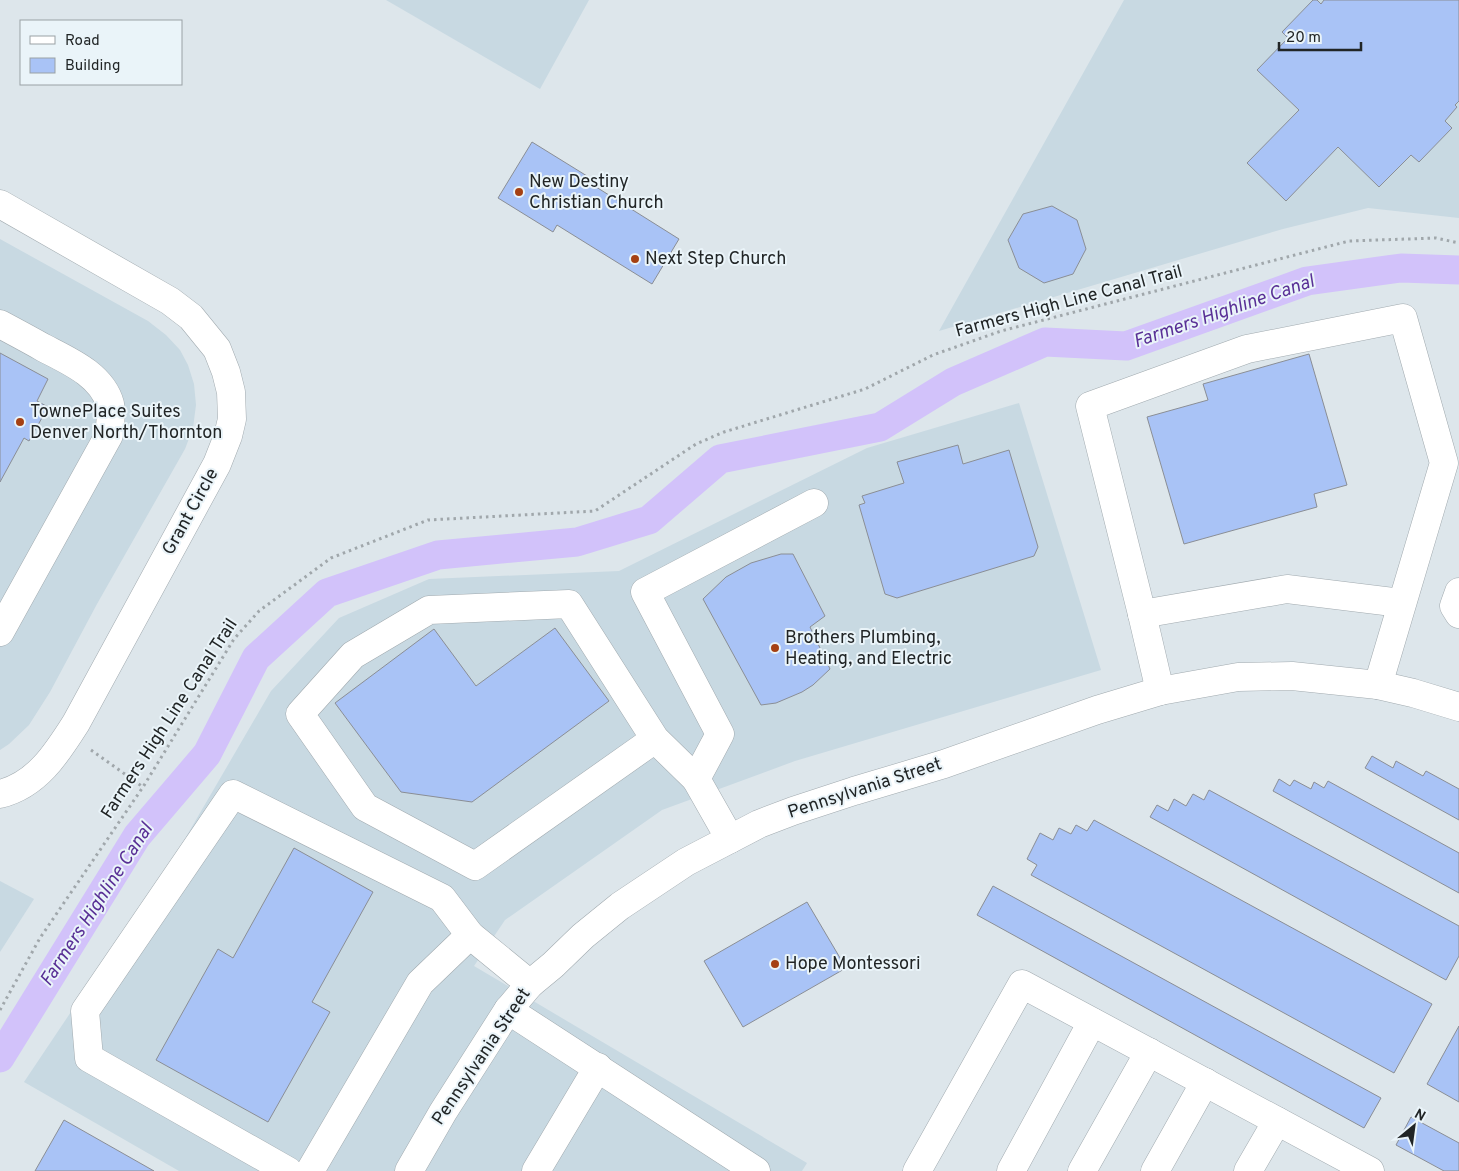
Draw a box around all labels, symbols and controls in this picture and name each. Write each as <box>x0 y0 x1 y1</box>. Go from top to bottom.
legend <box>20 20 182 85</box>
scale bar <box>1279 20 1362 52</box>
text: 20 m <box>1286 29 1321 48</box>
text: Road <box>65 32 100 51</box>
text: Building <box>65 57 120 76</box>
place label: New Destiny Christian Church <box>529 171 664 215</box>
marker: New Destiny Christian Church <box>513 186 525 198</box>
place label: Next Step Church <box>645 248 786 271</box>
marker: Next Step Church <box>629 253 641 265</box>
street label: Farmers High Line Canal Trail <box>953 261 1185 343</box>
water label: Farmers Highline Canal <box>1130 269 1319 354</box>
place label: TownePlace Suites Denver North/Thornton <box>30 401 222 445</box>
marker: TownePlace Suites Denver North/Thornton <box>14 416 26 428</box>
street label: Grant Circle <box>158 465 224 559</box>
street label: Farmers High Line Canal Trail <box>97 614 243 824</box>
place label: Brothers Plumbing, Heating, and Electric <box>785 627 952 671</box>
marker: Brothers Plumbing, Heating, and Electric <box>769 642 781 654</box>
street label: Pennsylvania Street <box>785 753 945 825</box>
water label: Farmers Highline Canal <box>35 818 159 991</box>
place label: Hope Montessori <box>785 953 921 976</box>
marker: Hope Montessori <box>769 958 781 970</box>
street label: Pennsylvania Street <box>428 984 536 1130</box>
north arrow <box>1389 1101 1439 1151</box>
text: N <box>1411 1106 1428 1126</box>

